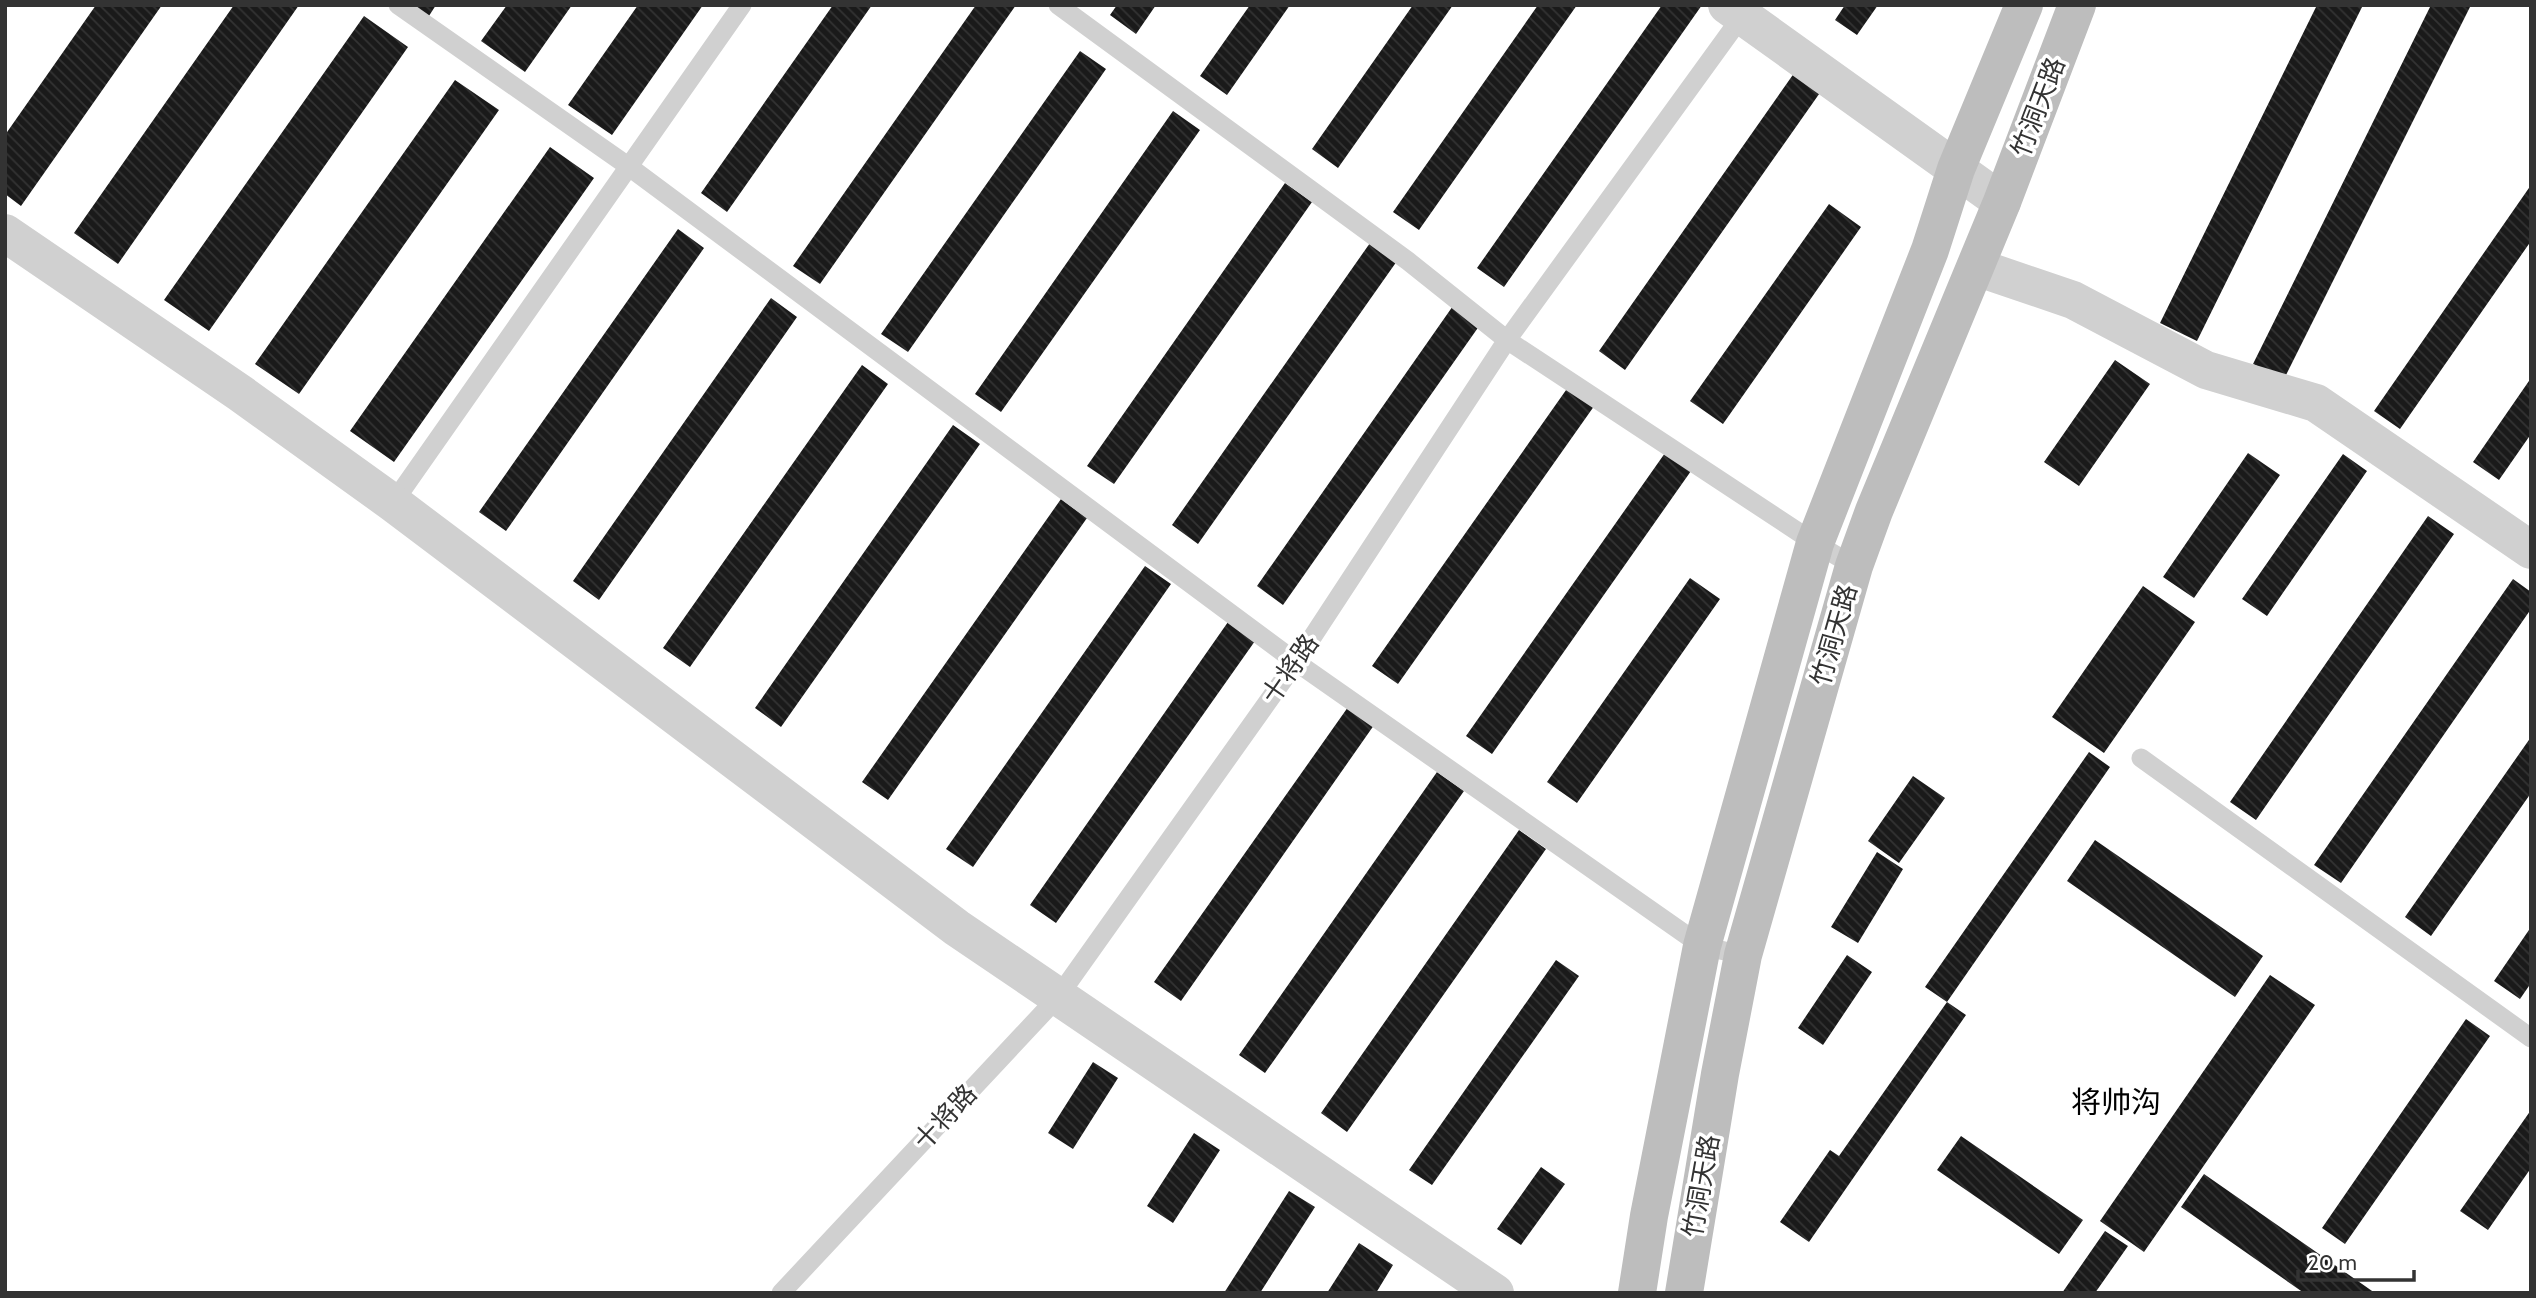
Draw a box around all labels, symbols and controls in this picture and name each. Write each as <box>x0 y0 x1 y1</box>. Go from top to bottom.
street label: 竹洞天路 <box>2004 53 2072 161</box>
street label: 竹洞天路 <box>1804 581 1864 689</box>
street label: 十将路 <box>1255 628 1325 710</box>
street label: 十将路 <box>907 1078 983 1156</box>
district label: 将帅沟 <box>2071 1084 2161 1121</box>
street label: 竹洞天路 <box>1676 1132 1726 1240</box>
scale bar <box>2298 1238 2414 1282</box>
text: 20 m <box>2308 1250 2357 1275</box>

